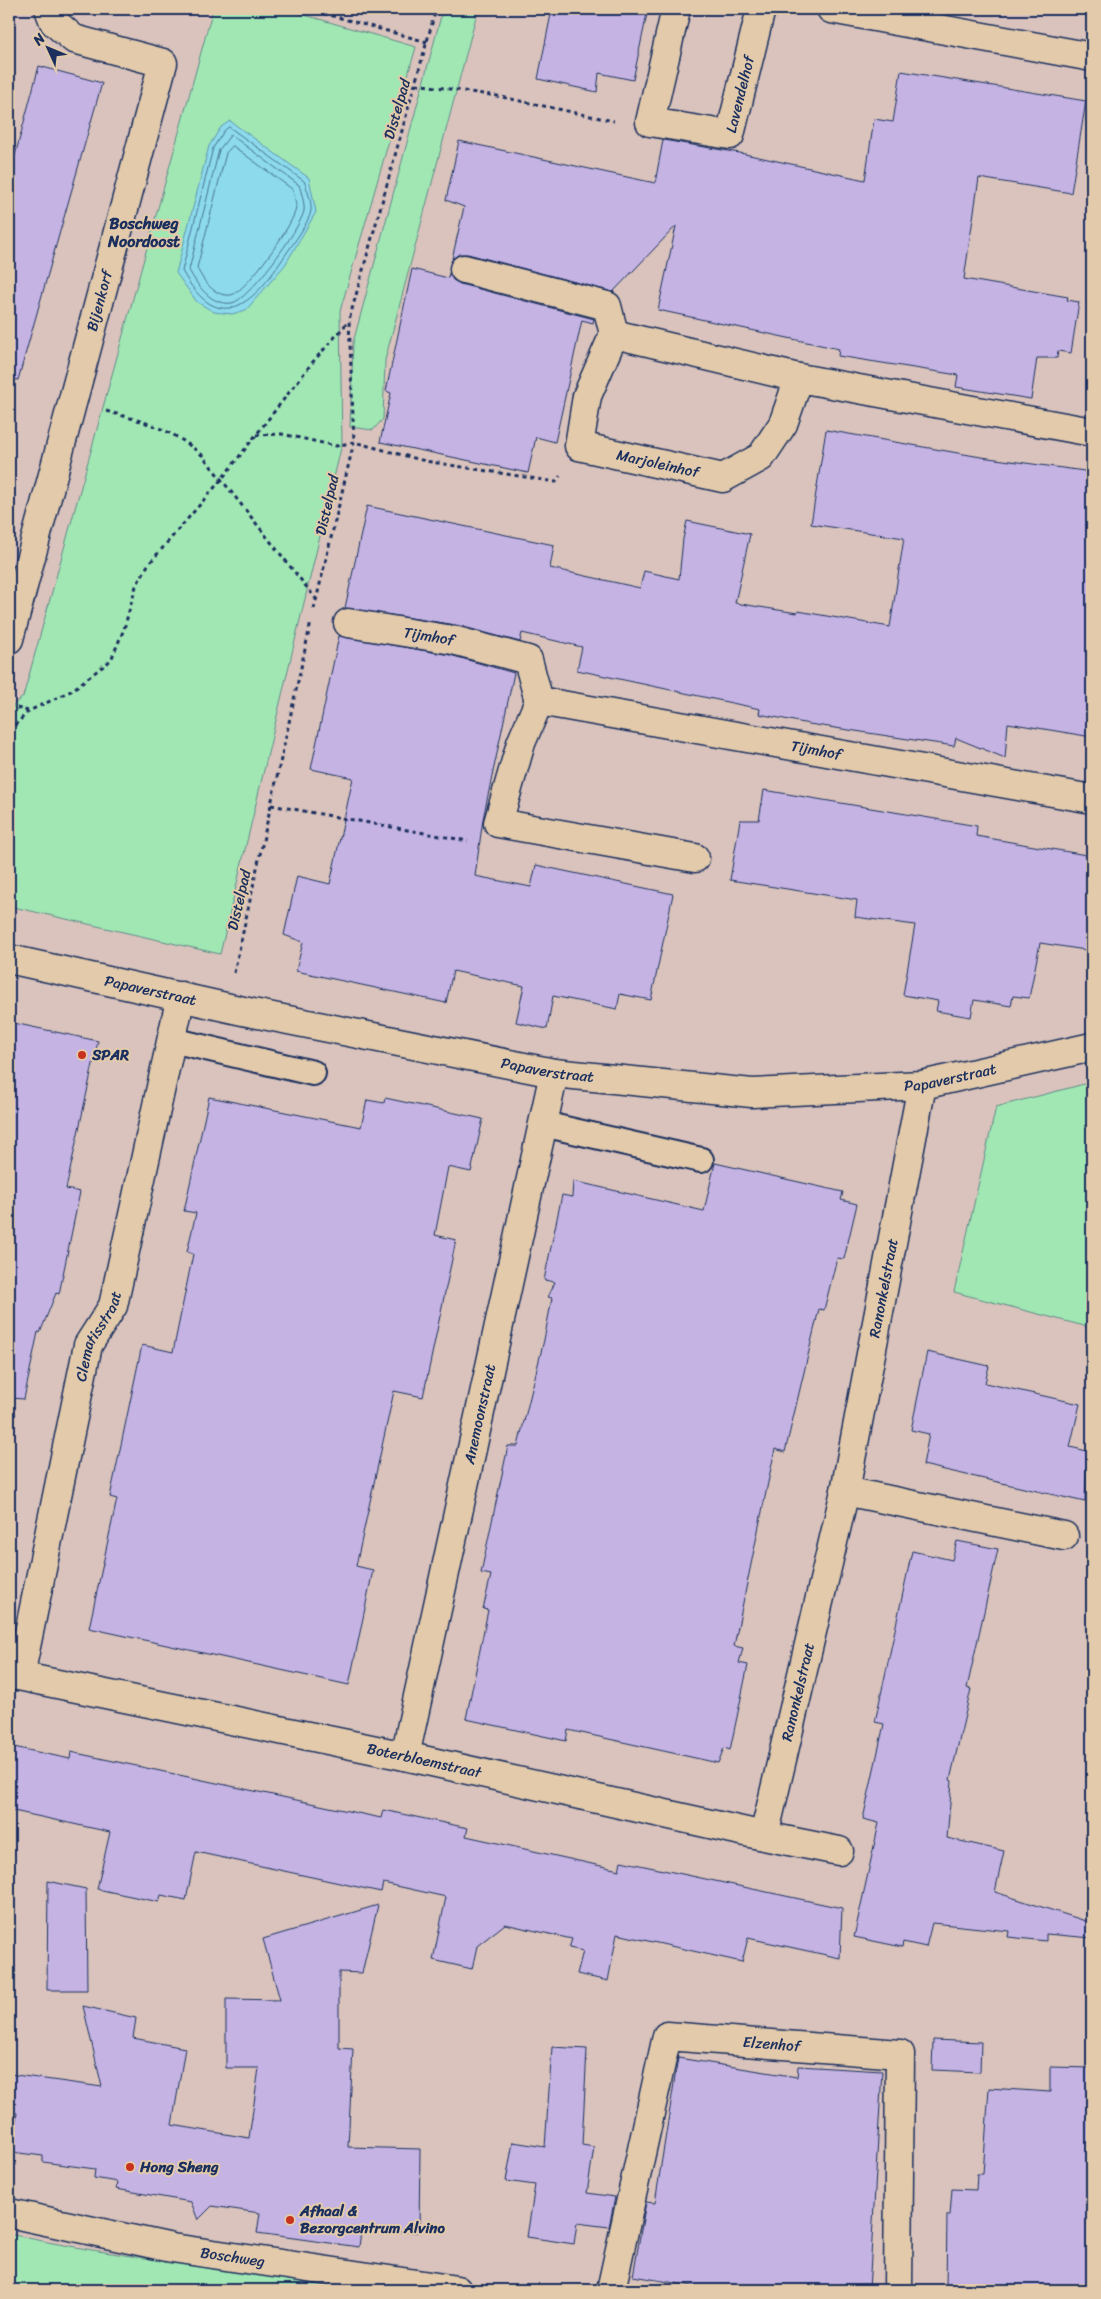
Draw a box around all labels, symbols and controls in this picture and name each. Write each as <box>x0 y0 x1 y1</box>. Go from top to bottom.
north arrow <box>22 22 72 72</box>
text: N <box>26 27 52 52</box>
street label: Lavendelhof <box>718 51 762 136</box>
street label: Distelpad <box>376 75 418 142</box>
district label: Boschweg Noordoost <box>107 209 180 256</box>
street label: Bijenkorf <box>79 266 120 334</box>
street label: Marjoleinhof <box>614 442 703 486</box>
street label: Distelpad <box>307 471 347 538</box>
street label: Tijmhof <box>402 619 459 653</box>
street label: Tijmhof <box>789 733 846 768</box>
street label: Distelpad <box>219 866 259 933</box>
street label: Papaverstraat <box>102 968 200 1013</box>
place label: SPAR <box>91 1042 129 1068</box>
marker: SPAR <box>76 1049 88 1061</box>
street label: Papaverstraat <box>499 1050 596 1090</box>
street label: Papaverstraat <box>904 1056 999 1099</box>
street label: Ranonkelstraat <box>861 1236 906 1340</box>
street label: Clematisstraat <box>68 1288 129 1384</box>
street label: Anemoonstraat <box>456 1361 503 1467</box>
street label: Ranonkelstraat <box>774 1640 822 1744</box>
street label: Boterbloemstraat <box>365 1735 485 1786</box>
street label: Elzenhof <box>742 2029 803 2059</box>
place label: Hong Sheng <box>139 2154 219 2180</box>
marker: Hong Sheng <box>124 2161 136 2173</box>
place label: Afhaal & Bezorgcentrum Alvino <box>299 2198 445 2241</box>
marker: Afhaal & Bezorgcentrum Alvino <box>284 2214 296 2226</box>
street label: Boschweg <box>199 2239 267 2275</box>

